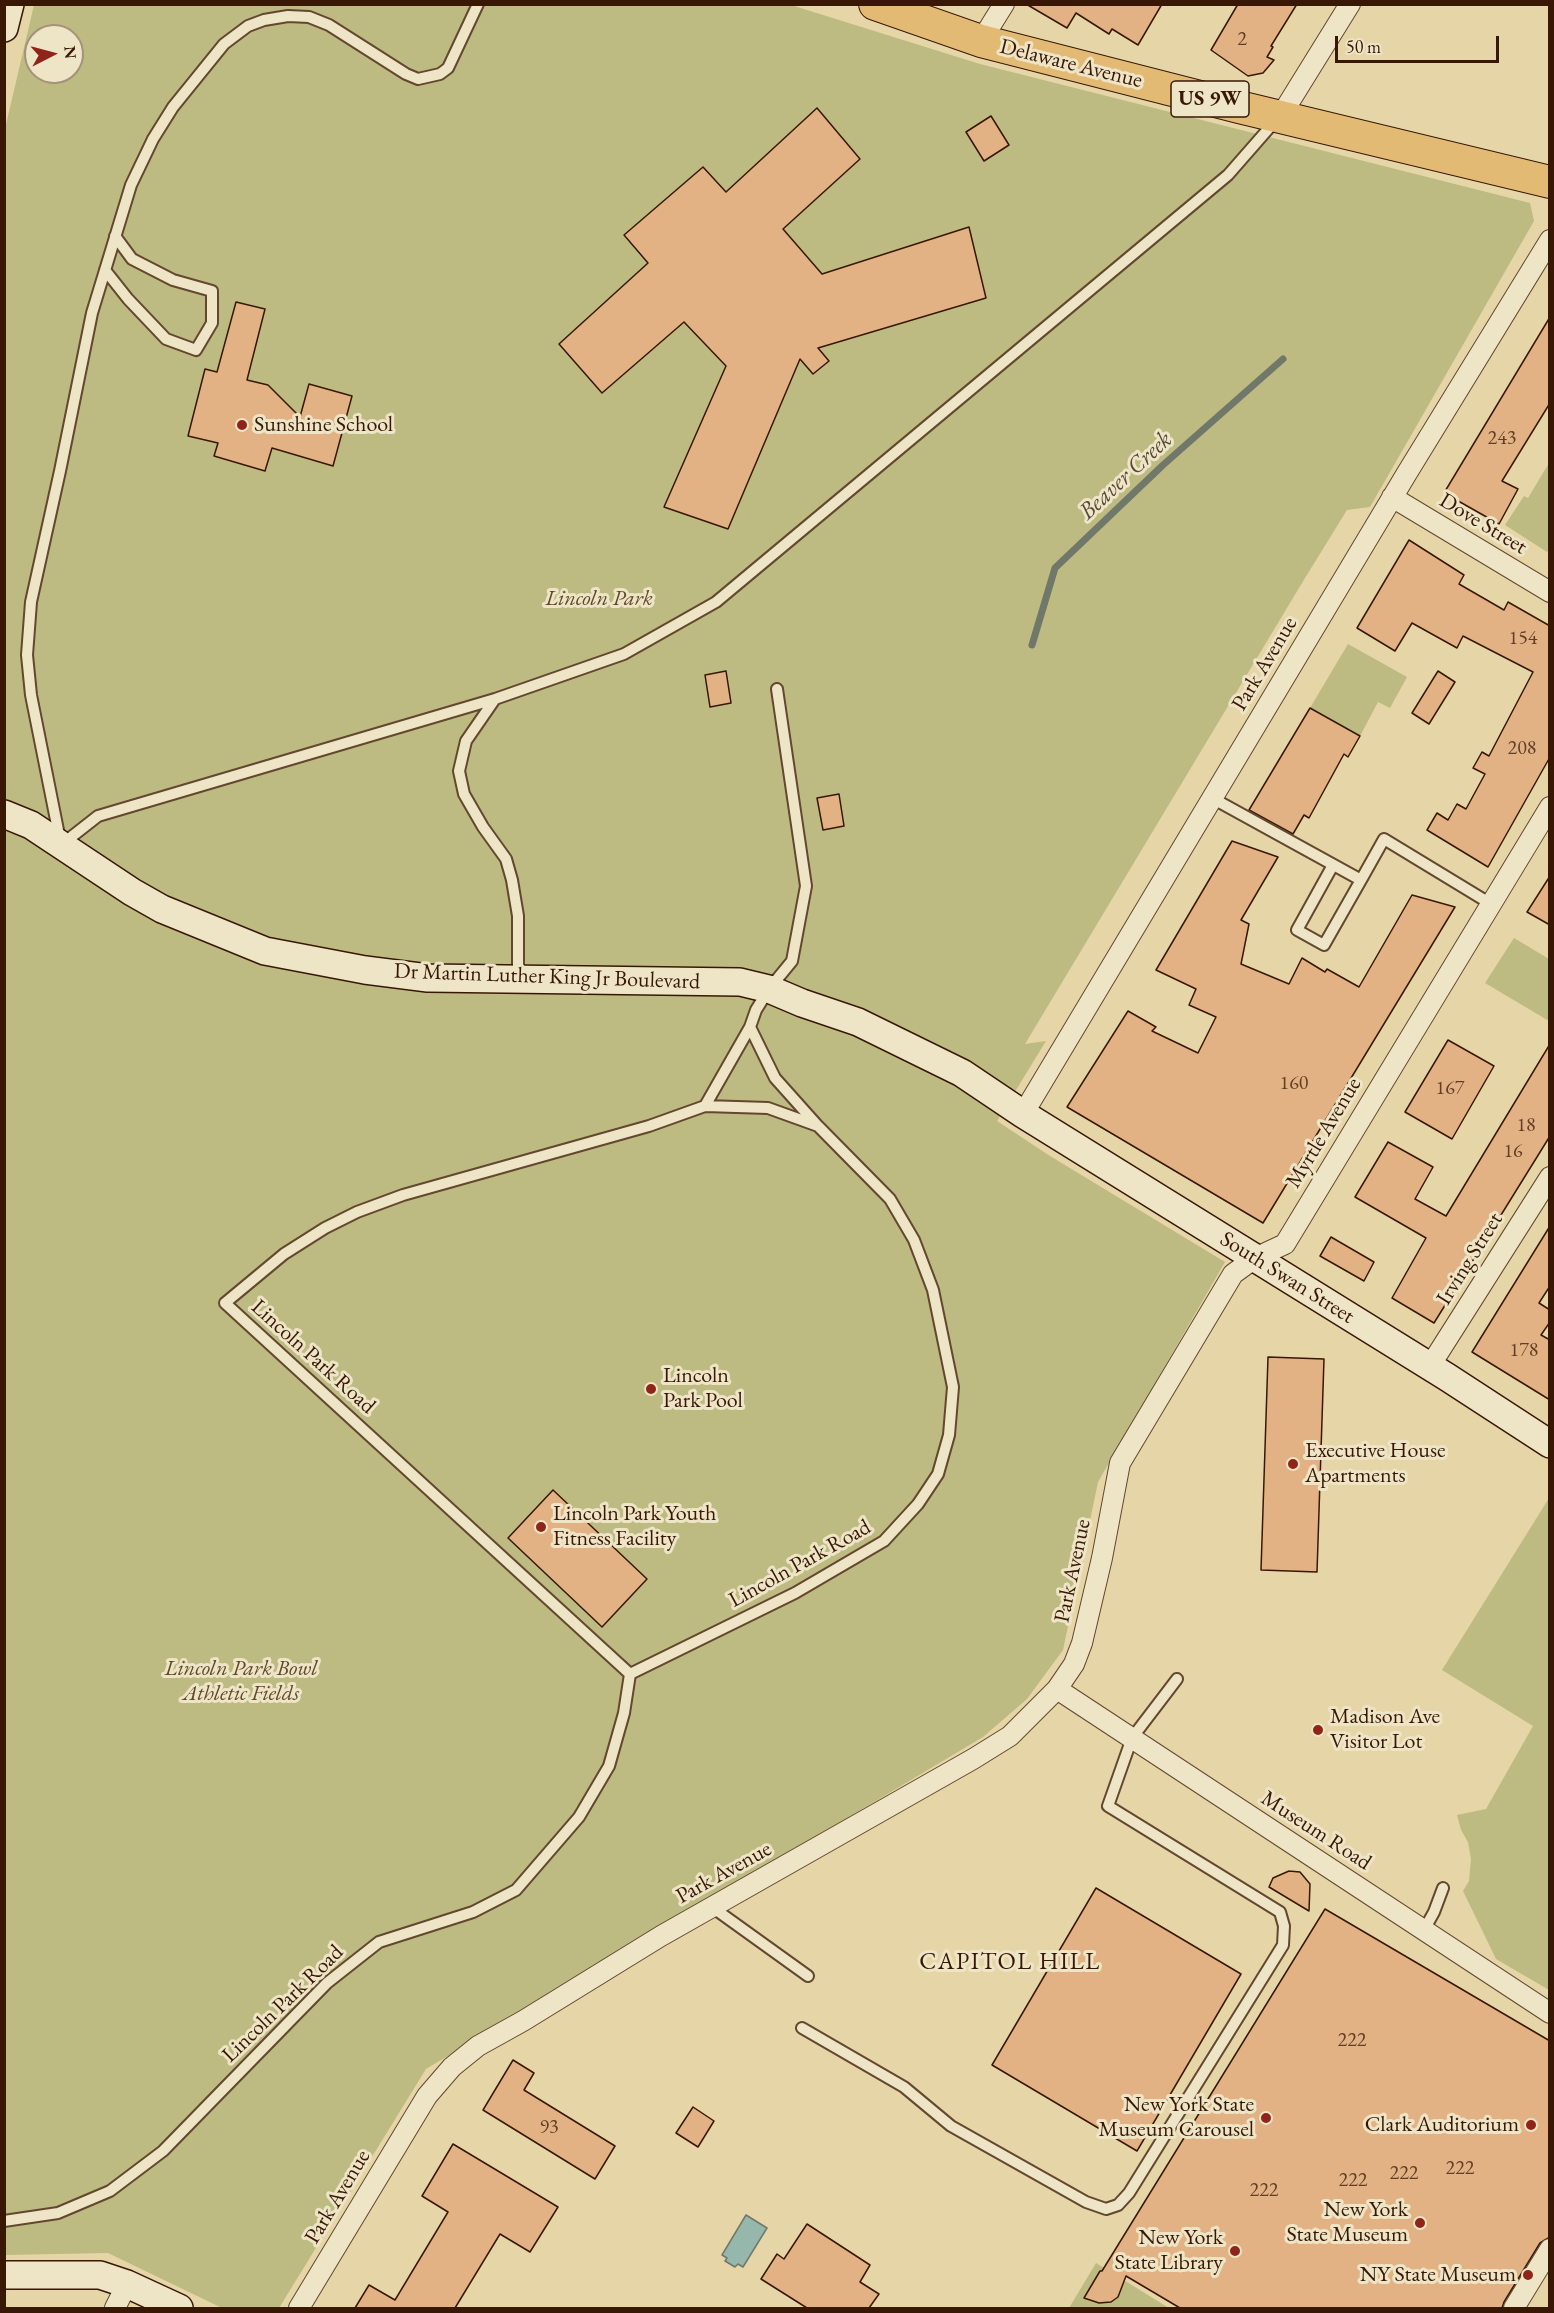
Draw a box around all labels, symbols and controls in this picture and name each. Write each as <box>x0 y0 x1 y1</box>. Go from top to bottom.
north arrow <box>24 24 84 84</box>
scale bar <box>1338 24 1502 62</box>
house number: 2 <box>1237 28 1247 52</box>
street label: Delaware Avenue <box>997 34 1145 94</box>
text: 50 m <box>1346 35 1381 58</box>
text: N <box>59 45 82 60</box>
road number: US 9W <box>1171 81 1249 117</box>
place label: Sunshine School <box>254 412 393 438</box>
marker: Sunshine School <box>235 418 249 432</box>
water label: Beaver Creek <box>1074 426 1178 526</box>
house number: 243 <box>1488 427 1516 451</box>
street label: Dove Street <box>1434 488 1532 560</box>
park label: Lincoln Park <box>545 586 653 612</box>
street label: Park Avenue <box>1227 612 1303 716</box>
house number: 154 <box>1509 627 1537 651</box>
house number: 208 <box>1508 737 1536 761</box>
street label: Dr Martin Luther King Jr Boulevard <box>394 958 700 996</box>
house number: 160 <box>1280 1072 1308 1096</box>
street label: Myrtle Avenue <box>1281 1073 1367 1193</box>
house number: 167 <box>1436 1077 1464 1101</box>
house number: 18 <box>1516 1114 1536 1138</box>
house number: 16 <box>1503 1140 1523 1164</box>
street label: Irving Street <box>1431 1208 1509 1310</box>
street label: South Swan Street <box>1215 1226 1359 1330</box>
street label: Lincoln Park Road <box>245 1294 381 1420</box>
house number: 178 <box>1510 1339 1538 1363</box>
place label: Lincoln Park Pool <box>663 1363 743 1414</box>
marker: Lincoln Park Pool <box>644 1382 658 1396</box>
place label: Executive House Apartments <box>1305 1438 1446 1490</box>
marker: Executive House Apartments <box>1286 1457 1300 1471</box>
place label: Lincoln Park Youth Fitness Facility <box>553 1501 716 1552</box>
street label: Lincoln Park Road <box>724 1514 876 1614</box>
street label: Park Avenue <box>1049 1517 1097 1625</box>
marker: Lincoln Park Youth Fitness Facility <box>534 1520 548 1534</box>
park label: Lincoln Park Bowl Athletic Fields <box>165 1656 317 1708</box>
place label: Madison Ave Visitor Lot <box>1330 1704 1440 1756</box>
marker: Madison Ave Visitor Lot <box>1311 1723 1325 1737</box>
street label: Museum Road <box>1256 1786 1376 1876</box>
street label: Park Avenue <box>672 1836 776 1910</box>
street label: Lincoln Park Road <box>217 1940 349 2068</box>
district label: CAPITOL HILL <box>919 1948 1101 1976</box>
house number: 222 <box>1338 2029 1366 2053</box>
place label: New York State Museum Carousel <box>1099 2092 1254 2144</box>
marker: New York State Museum Carousel <box>1259 2111 1273 2125</box>
place label: Clark Auditorium <box>1365 2112 1519 2138</box>
house number: 93 <box>539 2116 559 2140</box>
marker: Clark Auditorium <box>1524 2118 1538 2132</box>
street label: Park Avenue <box>300 2145 376 2249</box>
house number: 222 <box>1446 2157 1474 2181</box>
house number: 222 <box>1390 2162 1418 2186</box>
house number: 222 <box>1339 2169 1367 2193</box>
house number: 222 <box>1250 2179 1278 2203</box>
place label: New York State Museum <box>1286 2197 1408 2248</box>
marker: New York State Museum <box>1413 2216 1427 2230</box>
place label: New York State Library <box>1115 2225 1223 2276</box>
marker: New York State Library <box>1228 2244 1242 2258</box>
place label: NY State Museum <box>1360 2262 1516 2288</box>
marker: NY State Museum <box>1521 2268 1535 2282</box>

